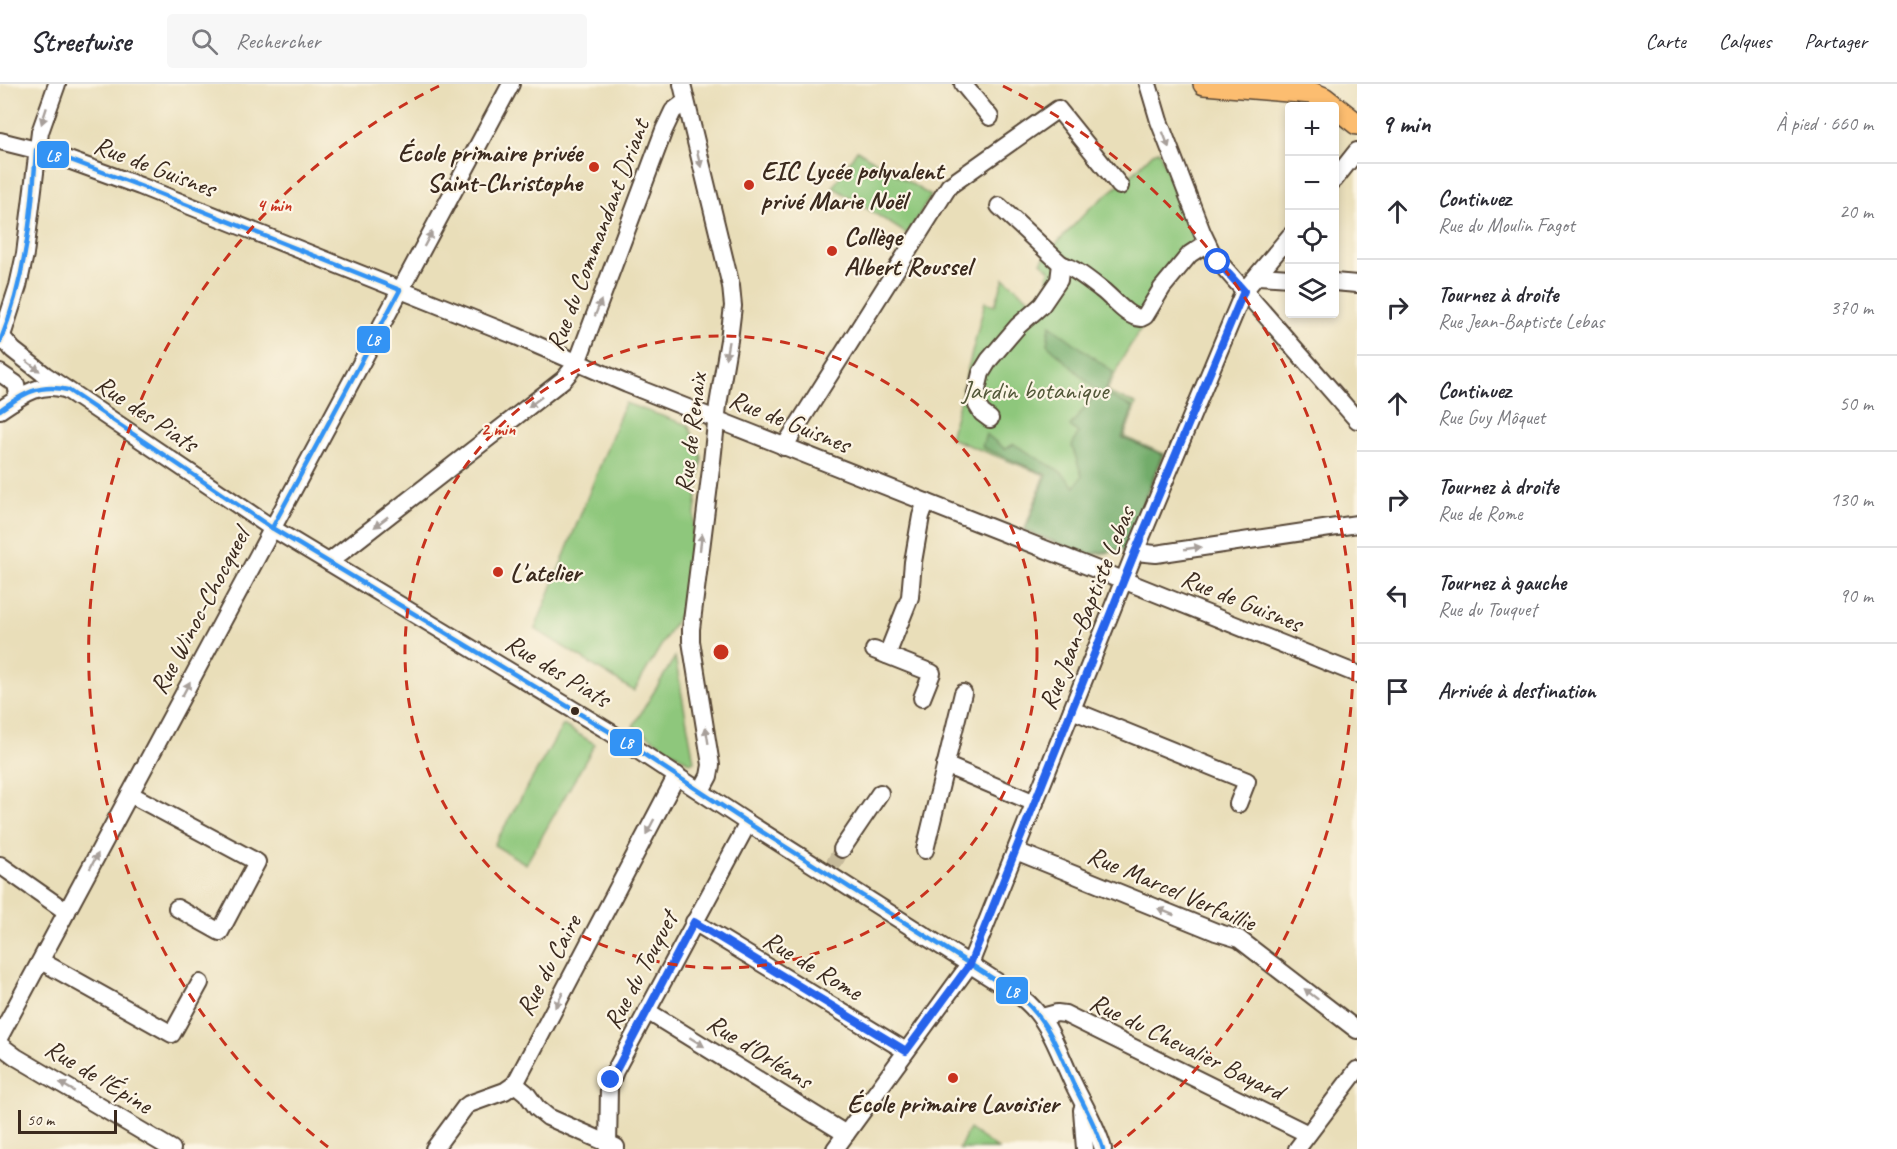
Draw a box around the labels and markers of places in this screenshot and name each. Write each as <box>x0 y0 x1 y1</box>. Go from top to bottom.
place label: École primaire privée Saint-Christophe <box>398 136 584 199</box>
place label: EIC Lycée polyvalent privé Marie Noël <box>761 154 945 217</box>
marker: École primaire privée Saint-Christophe <box>587 160 601 174</box>
marker: EIC Lycée polyvalent privé Marie Noël <box>742 178 756 192</box>
place label: Collège Albert Roussel <box>844 220 976 283</box>
marker: Collège Albert Roussel <box>825 244 839 258</box>
place label: L'atelier <box>510 556 583 589</box>
marker: L'atelier <box>491 565 505 579</box>
centre of rings <box>711 642 731 662</box>
unlabelled marker <box>569 705 581 717</box>
marker: École primaire Lavoisier <box>946 1071 960 1085</box>
place label: École primaire Lavoisier <box>847 1087 1061 1120</box>

